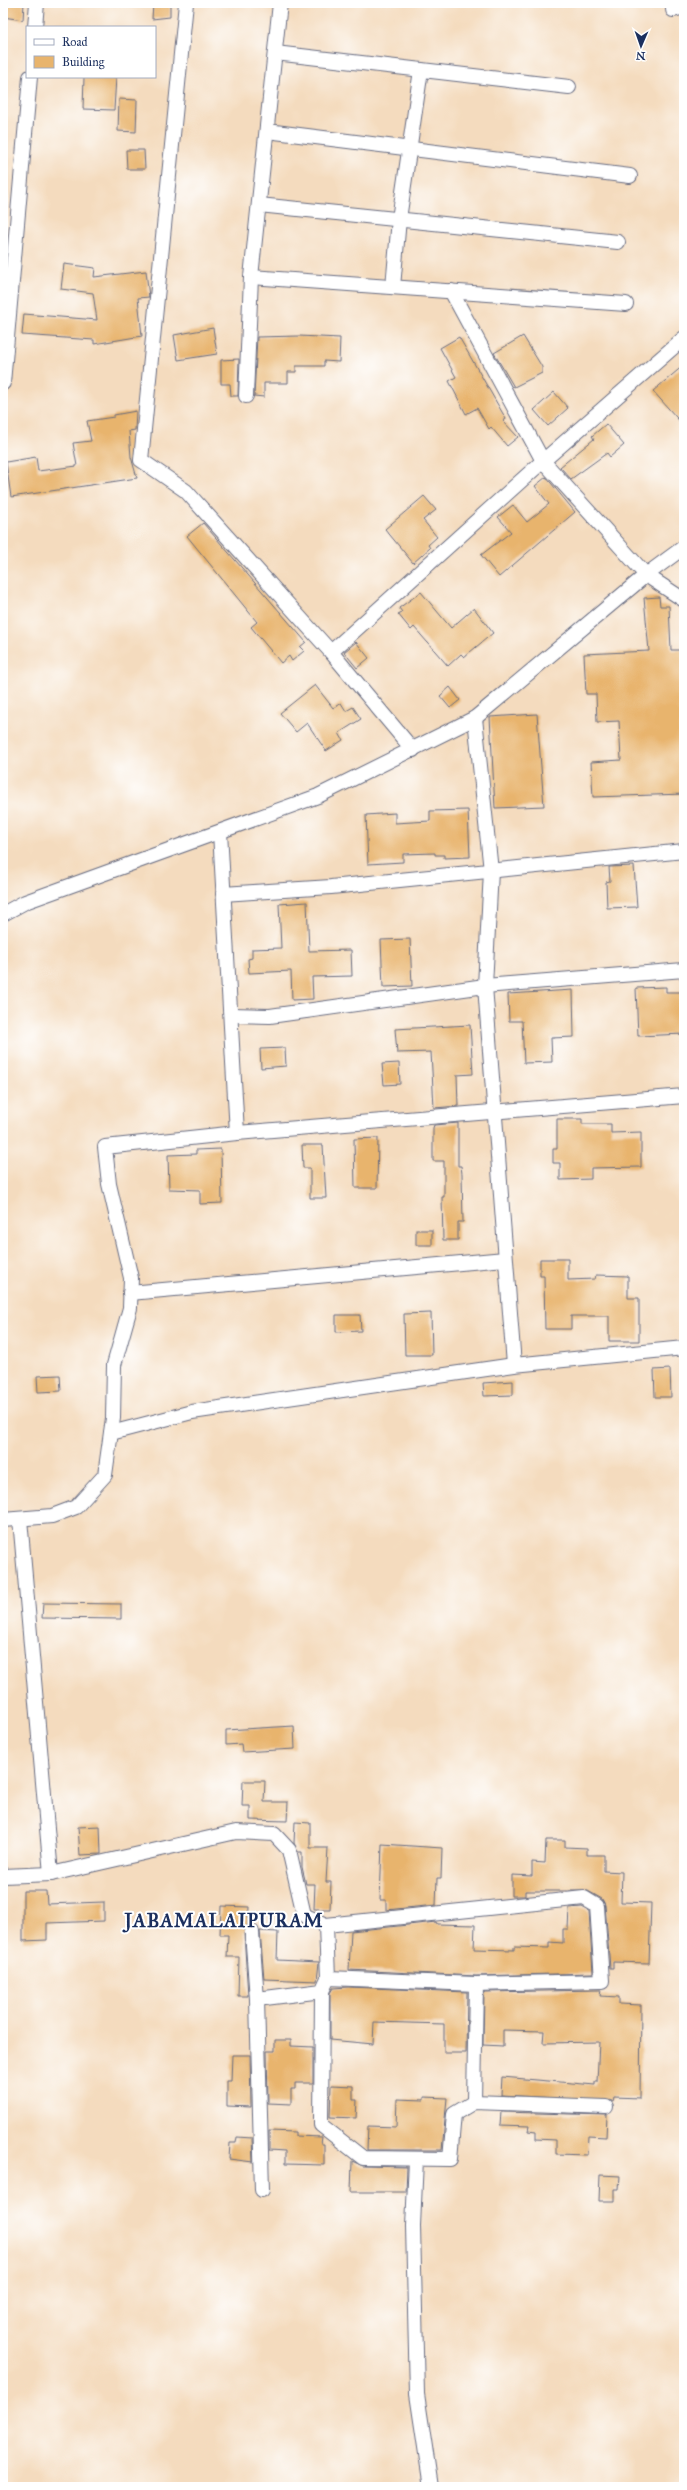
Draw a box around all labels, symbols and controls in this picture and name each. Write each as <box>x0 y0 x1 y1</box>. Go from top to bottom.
legend <box>26 26 156 78</box>
north arrow <box>621 26 661 66</box>
text: Road <box>62 35 88 49</box>
text: N <box>635 49 646 62</box>
text: Building <box>62 55 105 70</box>
district label: JABAMALAIPURAM <box>121 1909 324 1933</box>

